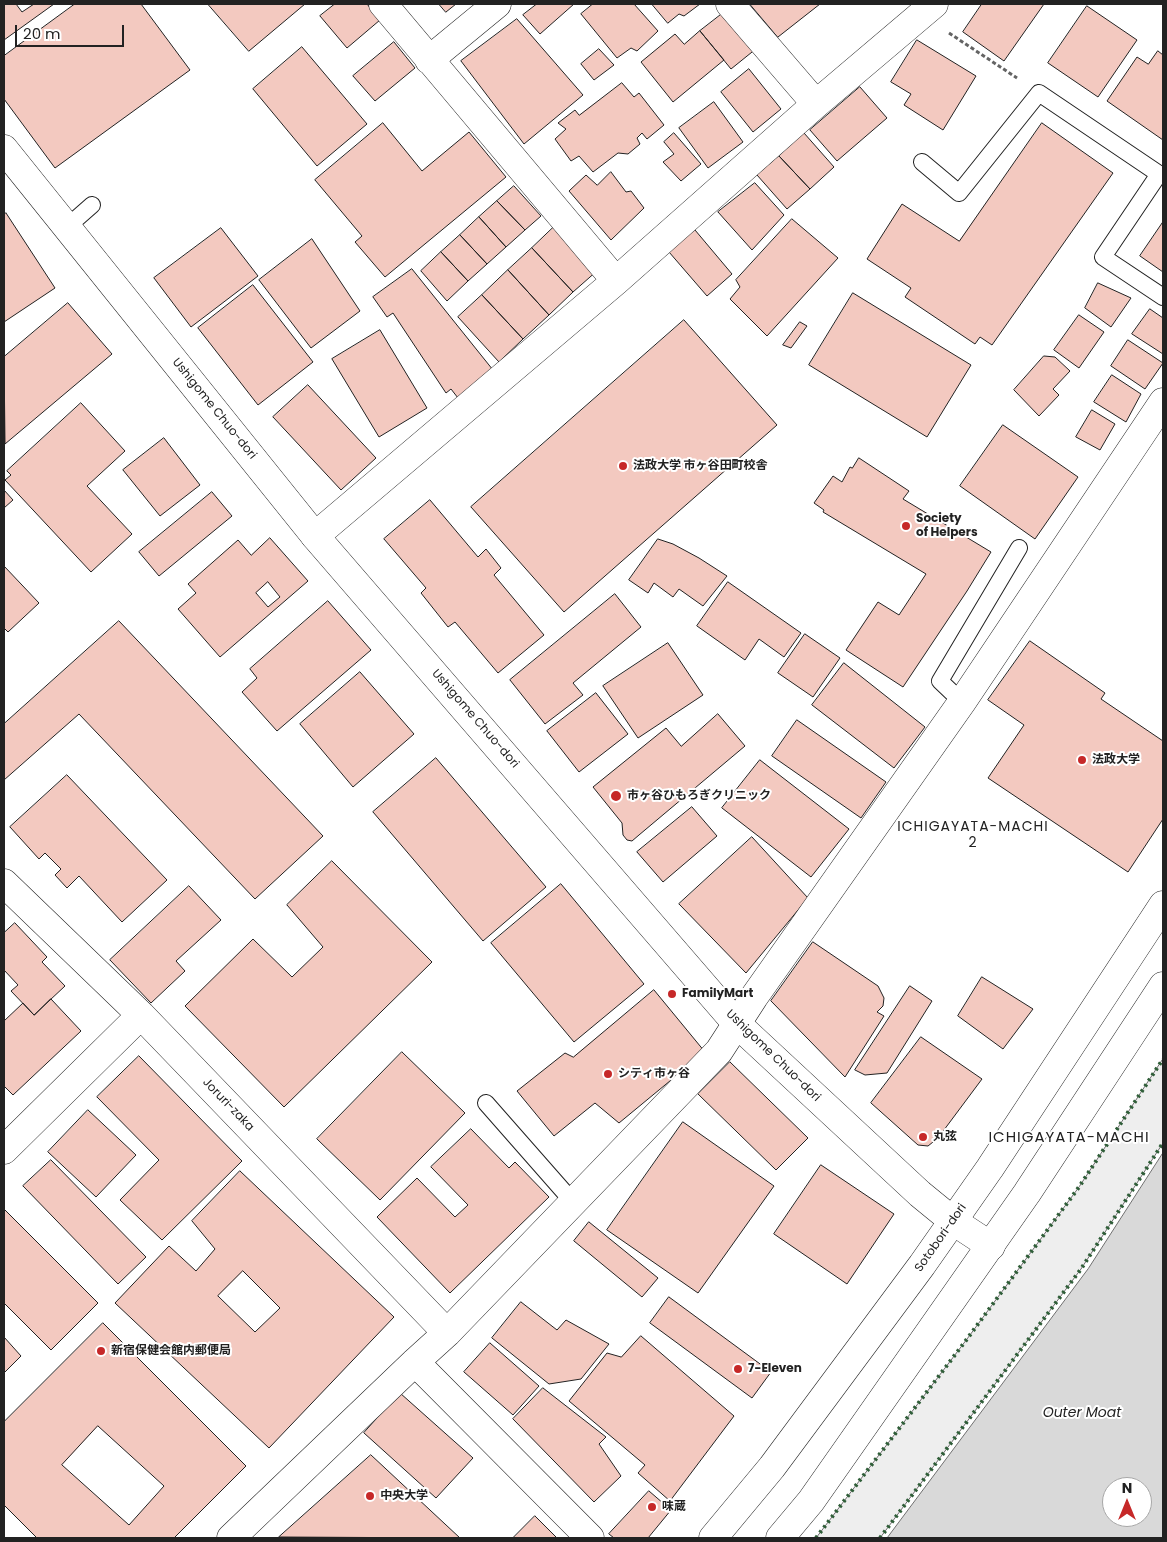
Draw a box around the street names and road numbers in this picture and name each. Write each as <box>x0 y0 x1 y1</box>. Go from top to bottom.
street label: Ushigome Chuo-dori <box>169 356 259 462</box>
street label: Ushigome Chuo-dori <box>428 667 522 771</box>
street label: Ushigome Chuo-dori <box>723 1007 823 1105</box>
street label: Joruri-zaka <box>199 1076 257 1134</box>
street label: Sotobori-dori <box>912 1201 970 1275</box>

